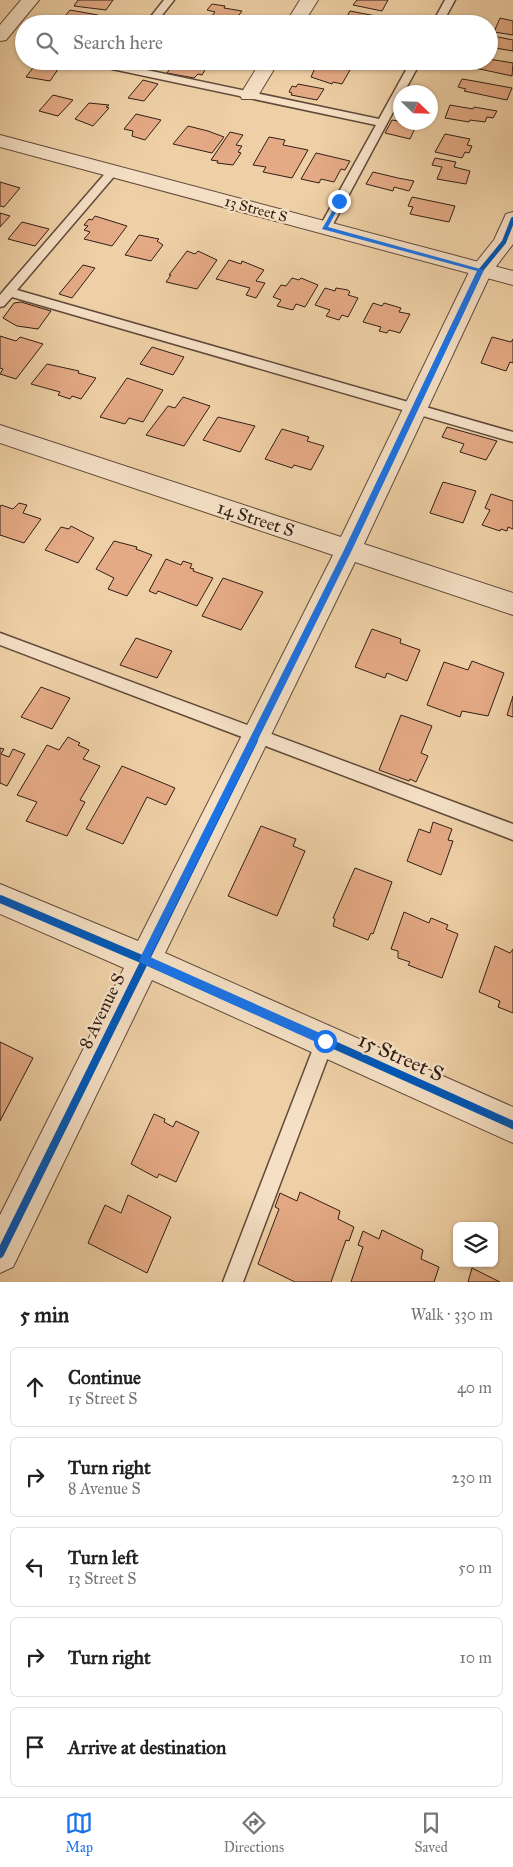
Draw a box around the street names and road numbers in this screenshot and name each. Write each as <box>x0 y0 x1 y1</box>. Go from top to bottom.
street label: 13 Street S <box>223 192 289 226</box>
street label: 14 Street S <box>215 496 297 542</box>
street label: 8 Avenue S <box>74 969 130 1053</box>
street label: 15 Street S <box>354 1027 448 1087</box>

